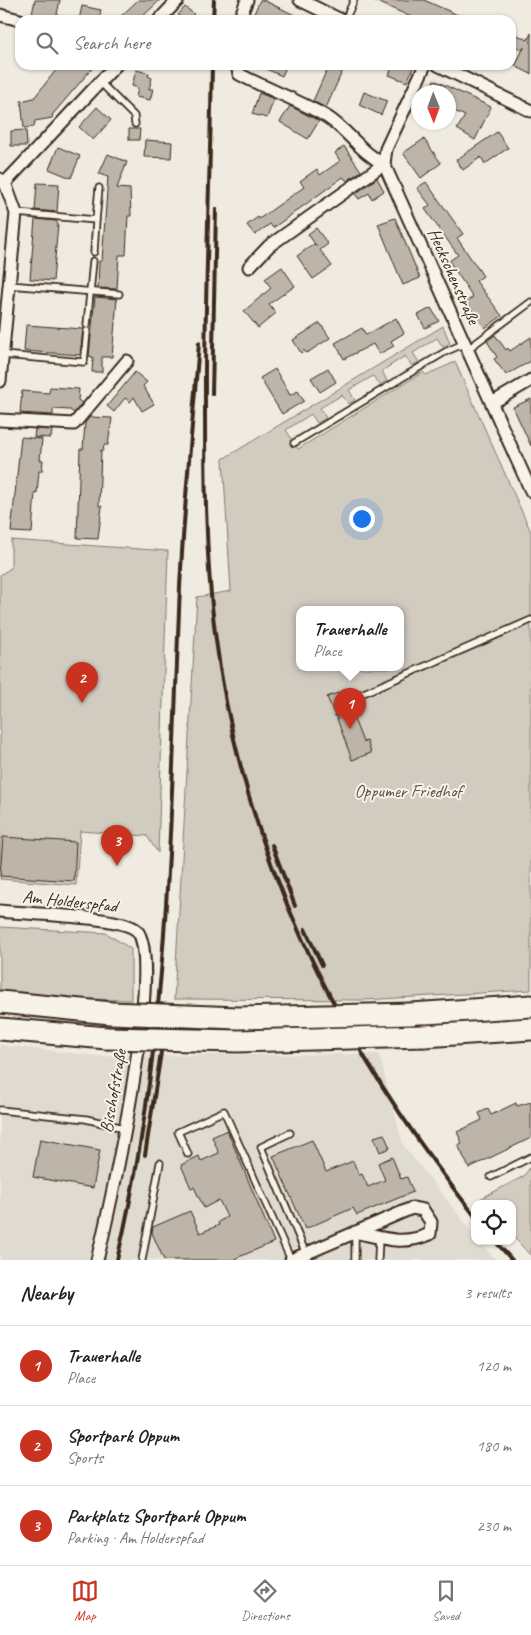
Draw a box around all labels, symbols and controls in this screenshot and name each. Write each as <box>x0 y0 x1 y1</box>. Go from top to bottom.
search box <box>15 15 516 70</box>
icon: search <box>33 29 61 57</box>
text: Search here <box>73 31 150 55</box>
north arrow <box>411 85 456 130</box>
street label: Heckschenstraße <box>423 225 485 328</box>
your location <box>349 506 375 532</box>
popup <box>296 606 404 671</box>
text: Trauerhalle <box>314 617 387 641</box>
text: Place <box>314 641 342 661</box>
pin: 2 <box>66 662 98 703</box>
pin: 1 <box>334 688 366 729</box>
park label: Oppumer Friedhof <box>354 780 465 802</box>
pin: 3 <box>101 825 133 866</box>
street label: Am Holderspfad <box>22 885 121 917</box>
street label: Bischofstraße <box>95 1047 131 1134</box>
map controls <box>471 1200 516 1245</box>
button: locate <box>471 1200 516 1245</box>
text: Nearby <box>20 1280 73 1306</box>
text: 3 results <box>464 1283 511 1303</box>
text: Trauerhalle <box>67 1344 140 1368</box>
text: 1 <box>32 1356 40 1376</box>
text: 120 m <box>477 1356 511 1376</box>
text: Place <box>67 1368 95 1388</box>
text: Sportpark Oppum <box>67 1424 179 1448</box>
text: 2 <box>32 1436 40 1456</box>
text: 180 m <box>477 1436 511 1456</box>
text: Sports <box>67 1448 103 1468</box>
text: Parkplatz Sportpark Oppum <box>67 1504 246 1528</box>
text: 3 <box>32 1516 40 1536</box>
text: 230 m <box>477 1516 511 1536</box>
text: Parking · Am Holderspfad <box>67 1528 203 1548</box>
tab: Map <box>71 1577 99 1624</box>
tab: Directions <box>241 1577 290 1624</box>
tab: Saved <box>432 1577 460 1624</box>

